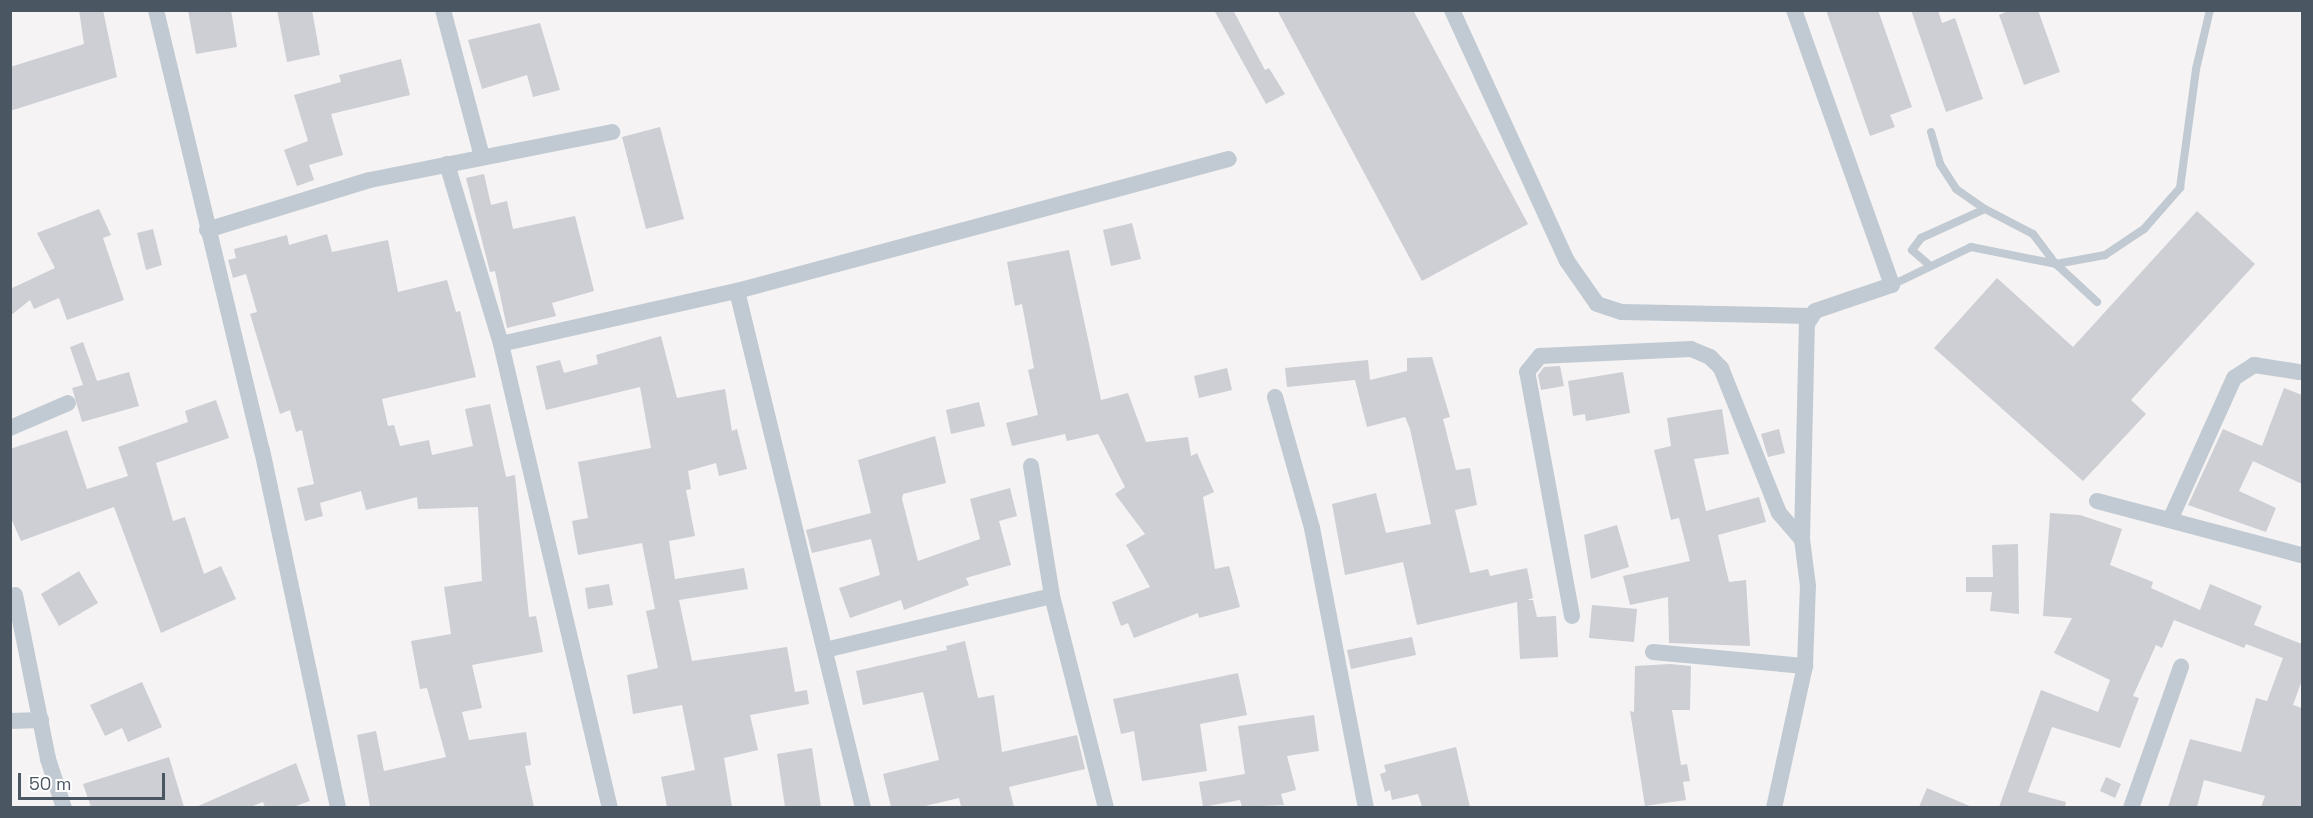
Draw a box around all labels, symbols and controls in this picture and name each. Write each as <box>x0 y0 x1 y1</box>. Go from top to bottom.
scale bar <box>21 761 168 799</box>
text: 50 m <box>29 772 71 795</box>

